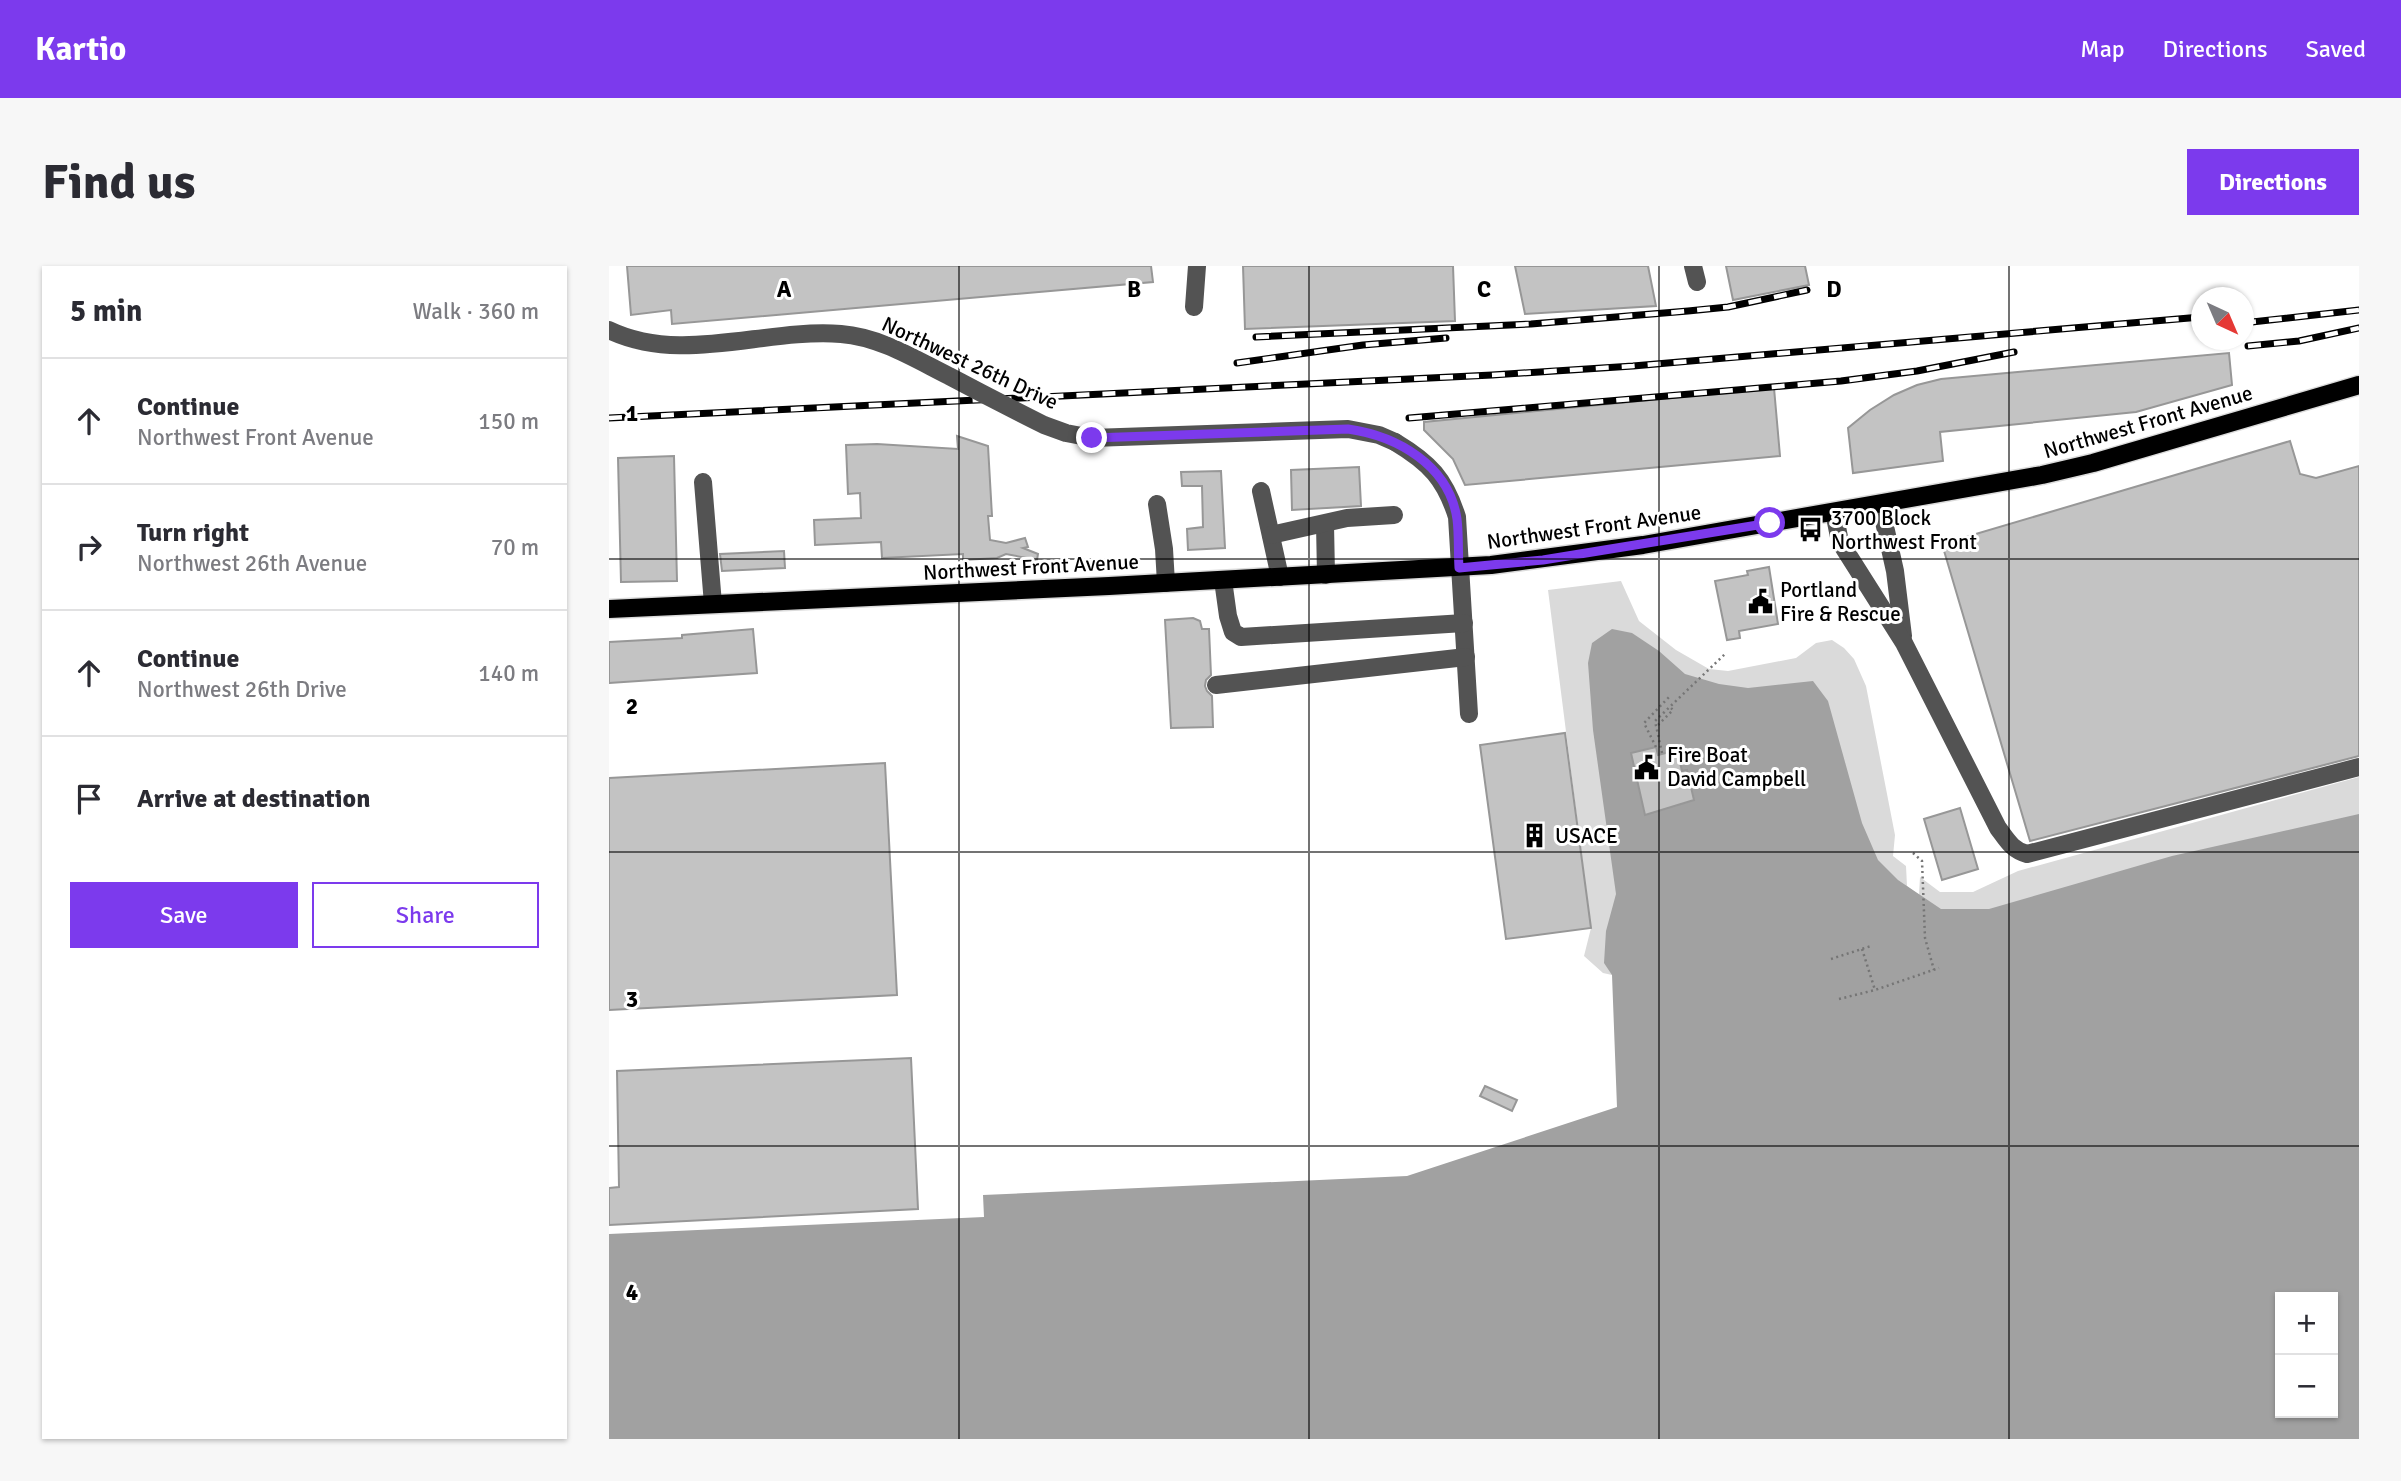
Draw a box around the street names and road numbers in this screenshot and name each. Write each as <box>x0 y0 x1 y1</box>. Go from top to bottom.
street label: Northwest 26th Drive <box>878 311 1062 415</box>
street label: Northwest Front Avenue <box>2040 380 2256 464</box>
street label: Northwest Front Avenue <box>1485 499 1703 555</box>
street label: Northwest Front Avenue <box>922 548 1140 586</box>

